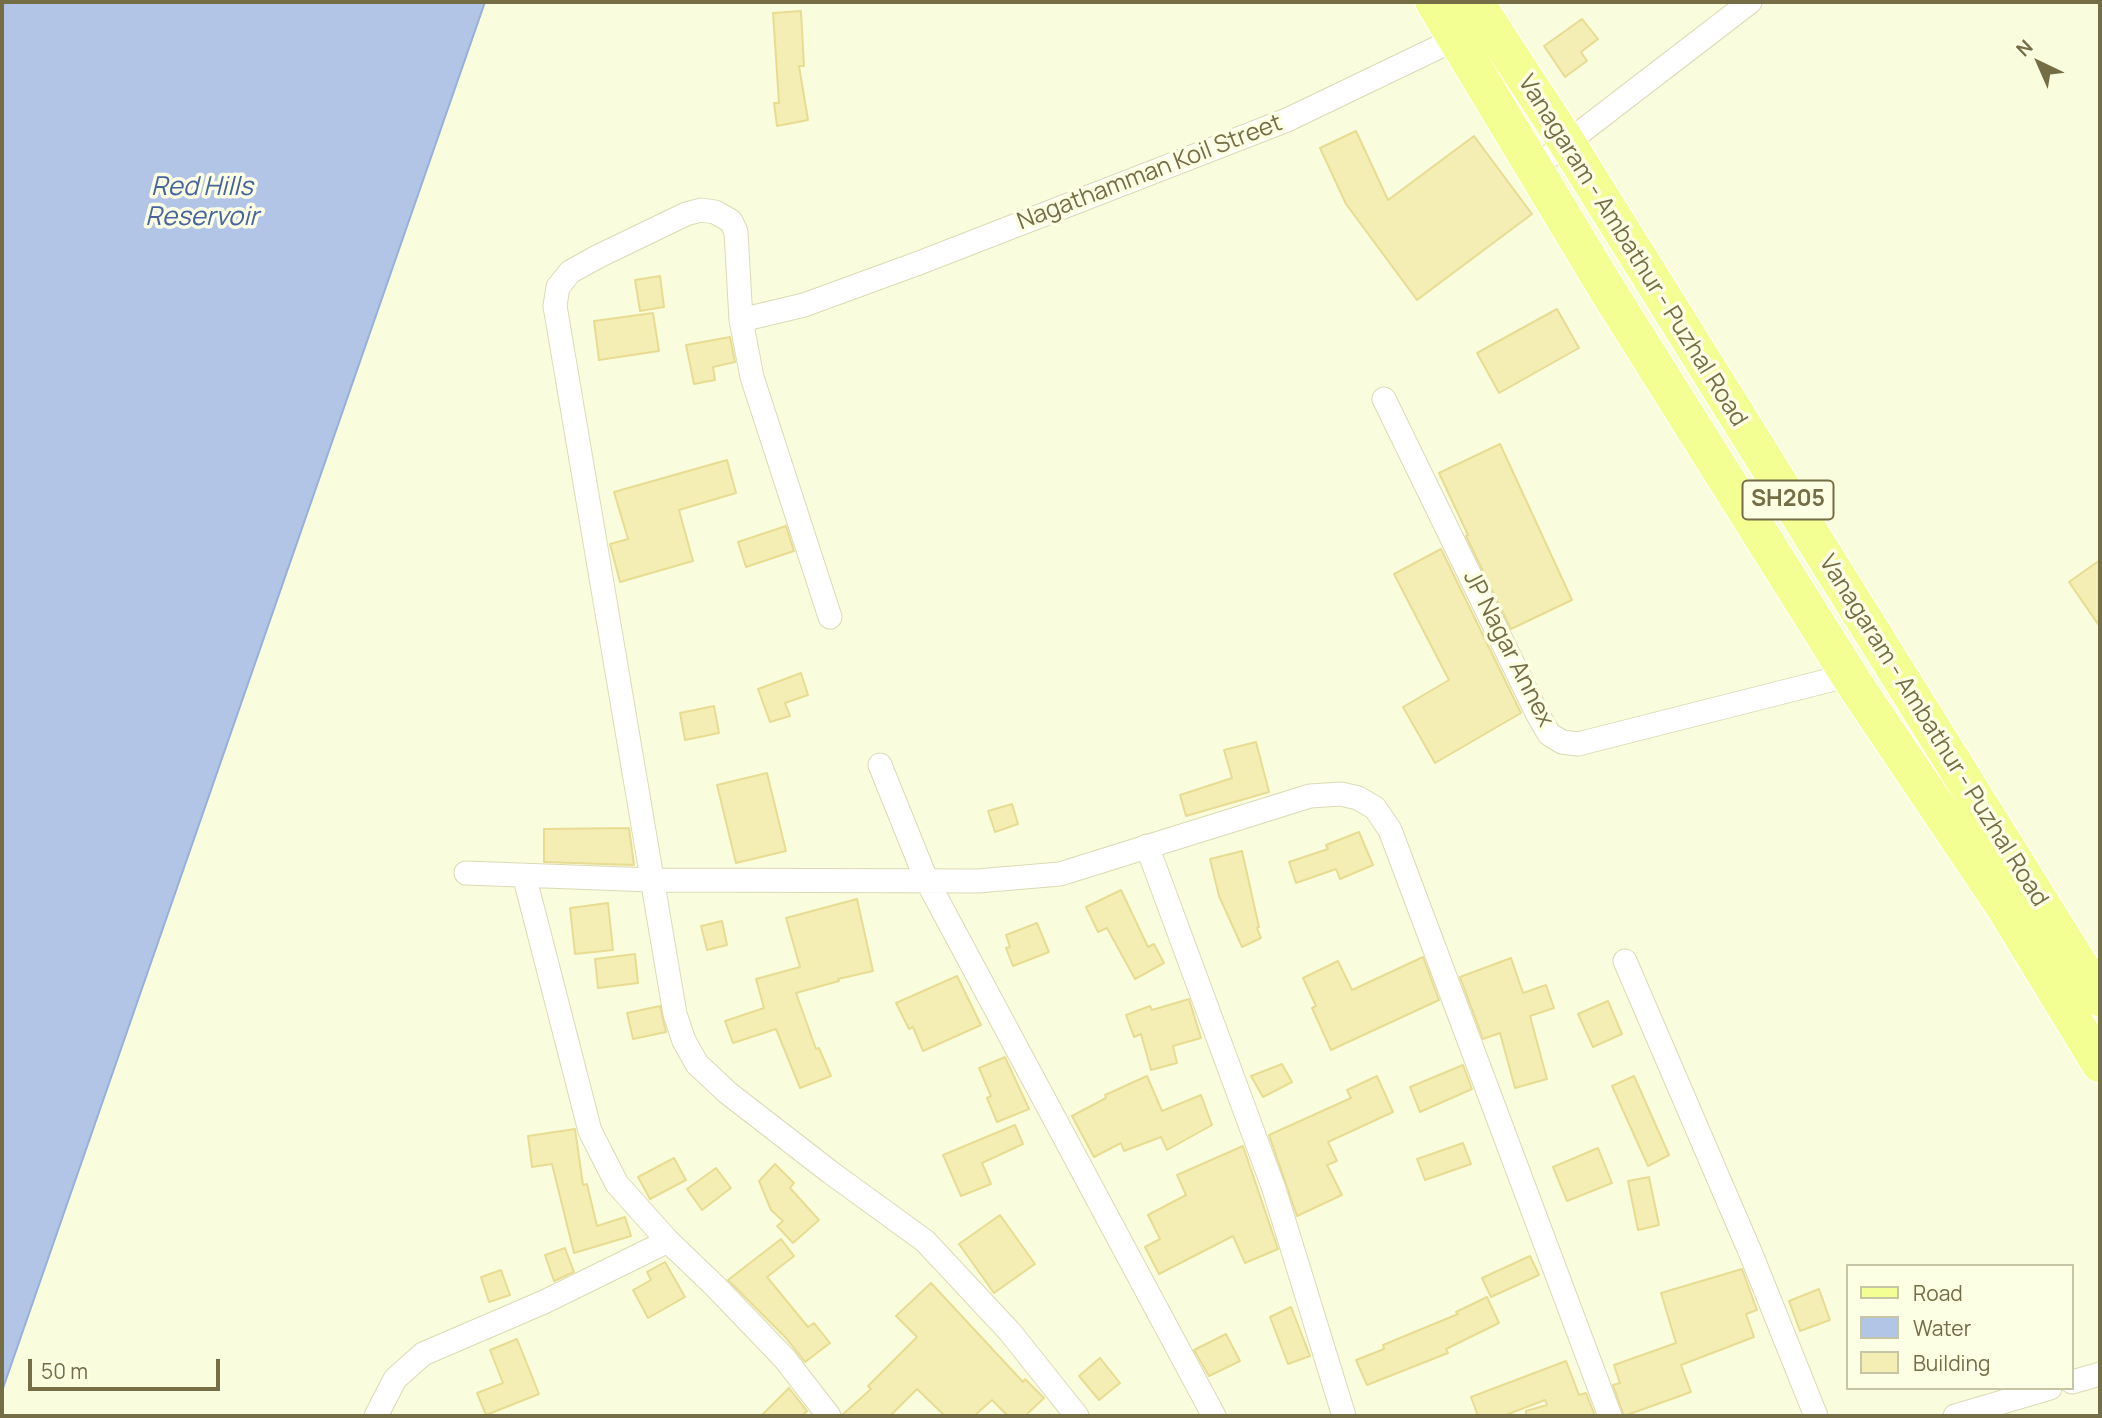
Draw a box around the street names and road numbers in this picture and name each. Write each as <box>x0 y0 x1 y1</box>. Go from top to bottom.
street label: Vanagaram - Ambathur - Puzhal Road <box>1511 70 1753 432</box>
street label: Nagathamman Koil Street <box>1013 109 1287 237</box>
road number: SH205 <box>1742 480 1834 520</box>
street label: Vanagaram - Ambathur - Puzhal Road <box>1812 550 2054 912</box>
street label: JP Nagar Annex <box>1456 566 1560 732</box>

